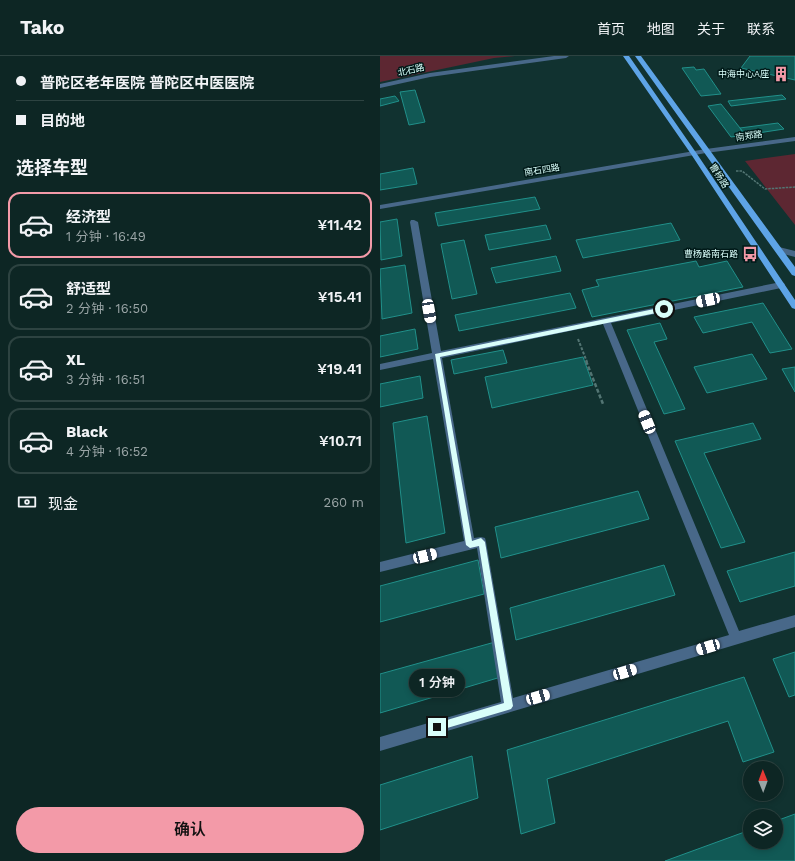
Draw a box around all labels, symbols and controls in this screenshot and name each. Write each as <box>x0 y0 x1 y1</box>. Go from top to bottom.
text: Tako <box>20 16 64 39</box>
text: 首页 <box>597 21 625 37</box>
text: 地图 <box>647 21 675 37</box>
text: 关于 <box>697 21 725 37</box>
text: 联系 <box>747 21 775 37</box>
street label: 北石路 <box>397 62 425 78</box>
building icon: 中海中心A座 <box>772 65 790 83</box>
place label: 中海中心A座 <box>718 69 769 79</box>
text: 普陀区老年医院 普陀区中医医院 <box>40 74 254 92</box>
text: 目的地 <box>40 112 85 130</box>
street label: 南郑路 <box>735 129 763 143</box>
text: 选择车型 <box>16 157 88 178</box>
street label: 南石四路 <box>523 162 561 178</box>
street label: 曹杨路 <box>707 162 731 190</box>
icon: car <box>18 207 54 243</box>
text: 经济型 <box>66 208 111 226</box>
text: ¥11.42 <box>317 216 362 234</box>
text: 1 分钟 · 16:49 <box>66 229 146 244</box>
bus stop icon: 曹杨路南石路 <box>741 245 759 263</box>
place label: 曹杨路南石路 <box>684 249 738 259</box>
icon: car <box>18 279 54 315</box>
text: 舒适型 <box>66 280 111 298</box>
text: ¥15.41 <box>318 288 362 306</box>
car <box>695 292 721 308</box>
car <box>421 298 437 324</box>
route start <box>655 300 673 318</box>
text: 2 分钟 · 16:50 <box>66 301 148 316</box>
icon: car <box>18 351 54 387</box>
text: XL <box>66 351 85 369</box>
text: ¥19.41 <box>317 360 362 378</box>
text: 3 分钟 · 16:51 <box>66 372 145 387</box>
car <box>637 409 657 435</box>
icon: car <box>18 423 54 459</box>
text: Black <box>66 423 108 441</box>
text: ¥10.71 <box>319 432 362 450</box>
text: 4 分钟 · 16:52 <box>66 444 148 459</box>
icon: cash <box>16 491 38 513</box>
text: 现金 <box>48 495 78 513</box>
text: 260 m <box>324 495 364 510</box>
car <box>412 547 438 565</box>
car <box>695 638 721 656</box>
car <box>612 663 638 681</box>
callout: 1 分钟 <box>409 669 465 697</box>
text: 1 分钟 <box>419 675 455 690</box>
car <box>525 688 551 706</box>
route end <box>428 718 446 736</box>
north arrow <box>743 761 783 801</box>
map controls <box>743 761 783 849</box>
button: 确认 <box>16 807 364 853</box>
button: layers <box>743 809 783 849</box>

